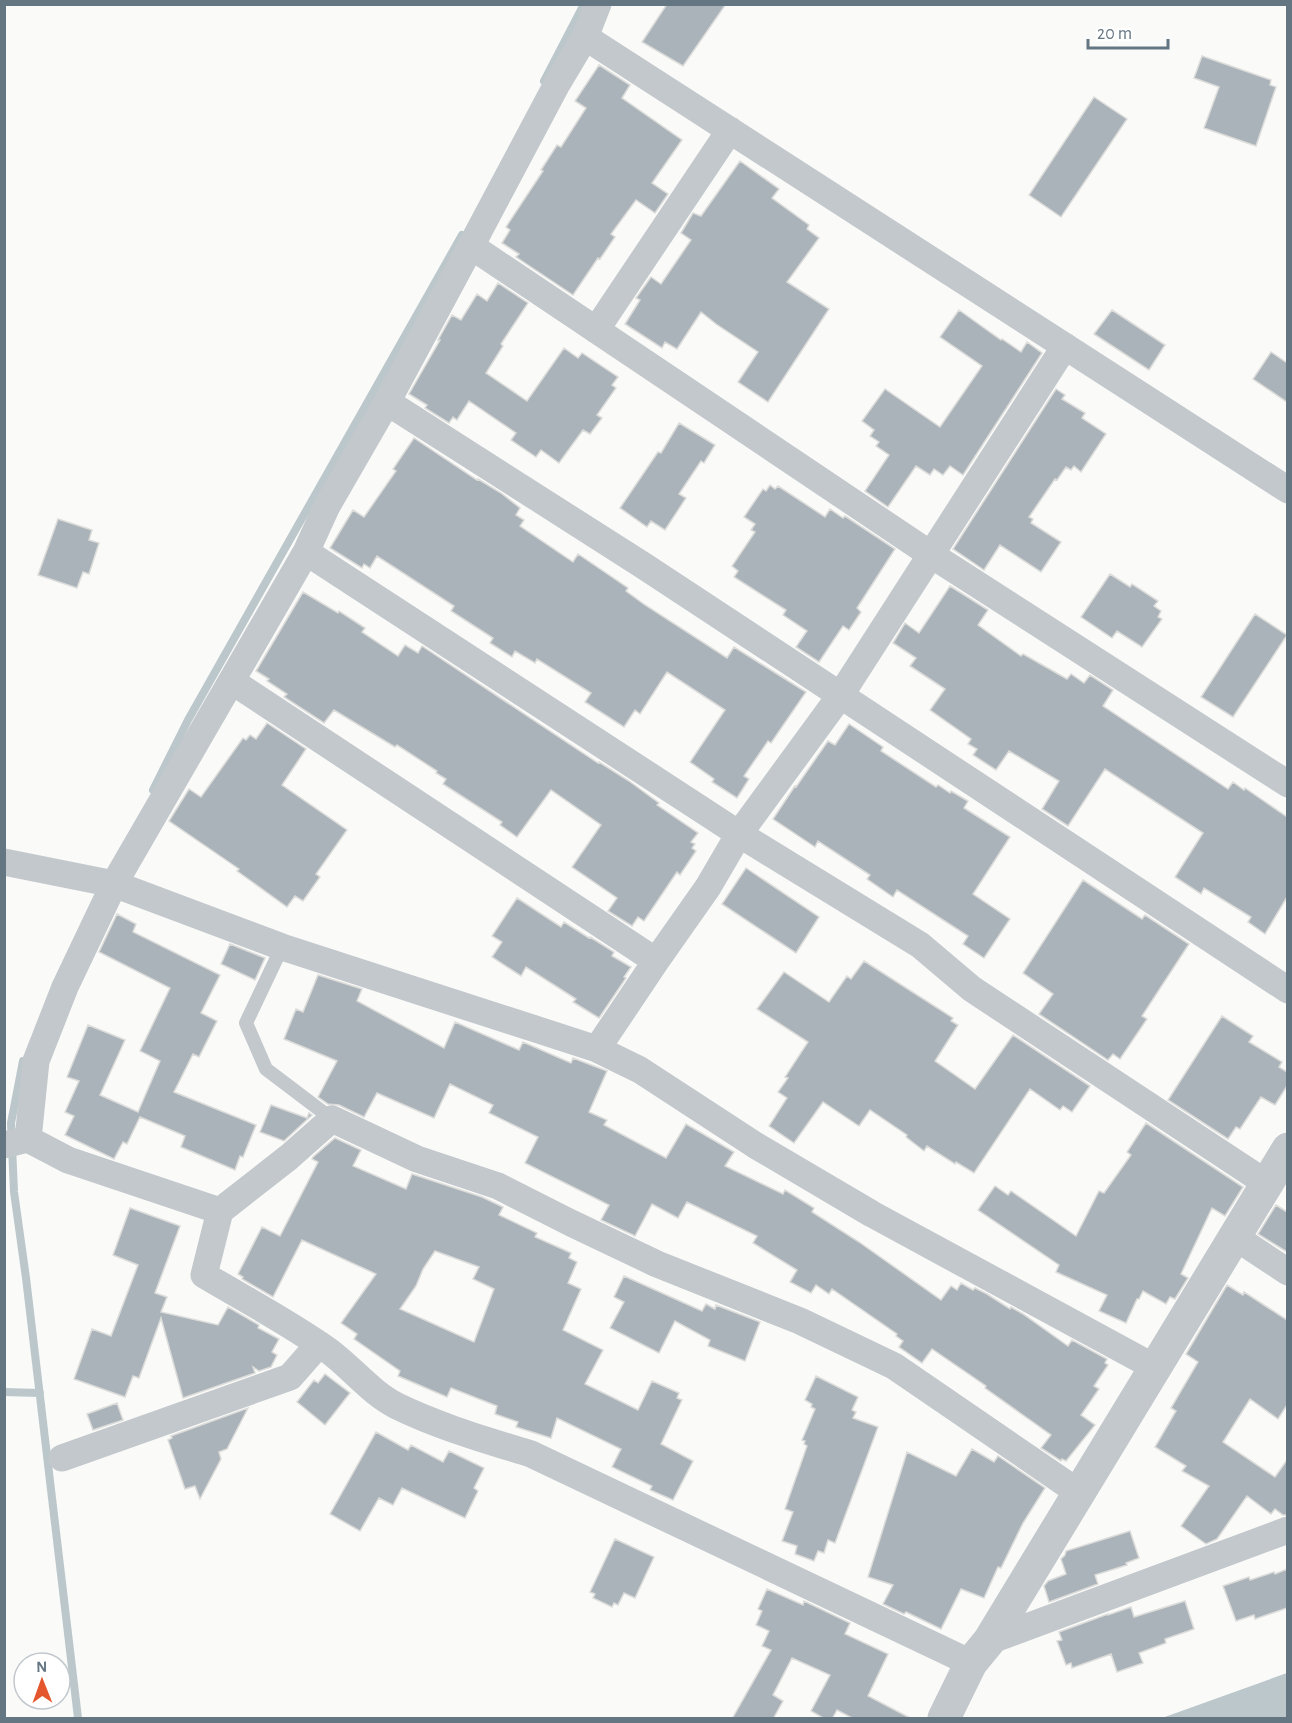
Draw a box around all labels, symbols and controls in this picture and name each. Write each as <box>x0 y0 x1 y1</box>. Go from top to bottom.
scale bar <box>1088 12 1168 50</box>
text: 20 m <box>1097 25 1132 43</box>
north arrow <box>12 1651 72 1711</box>
text: N <box>36 1659 47 1675</box>

